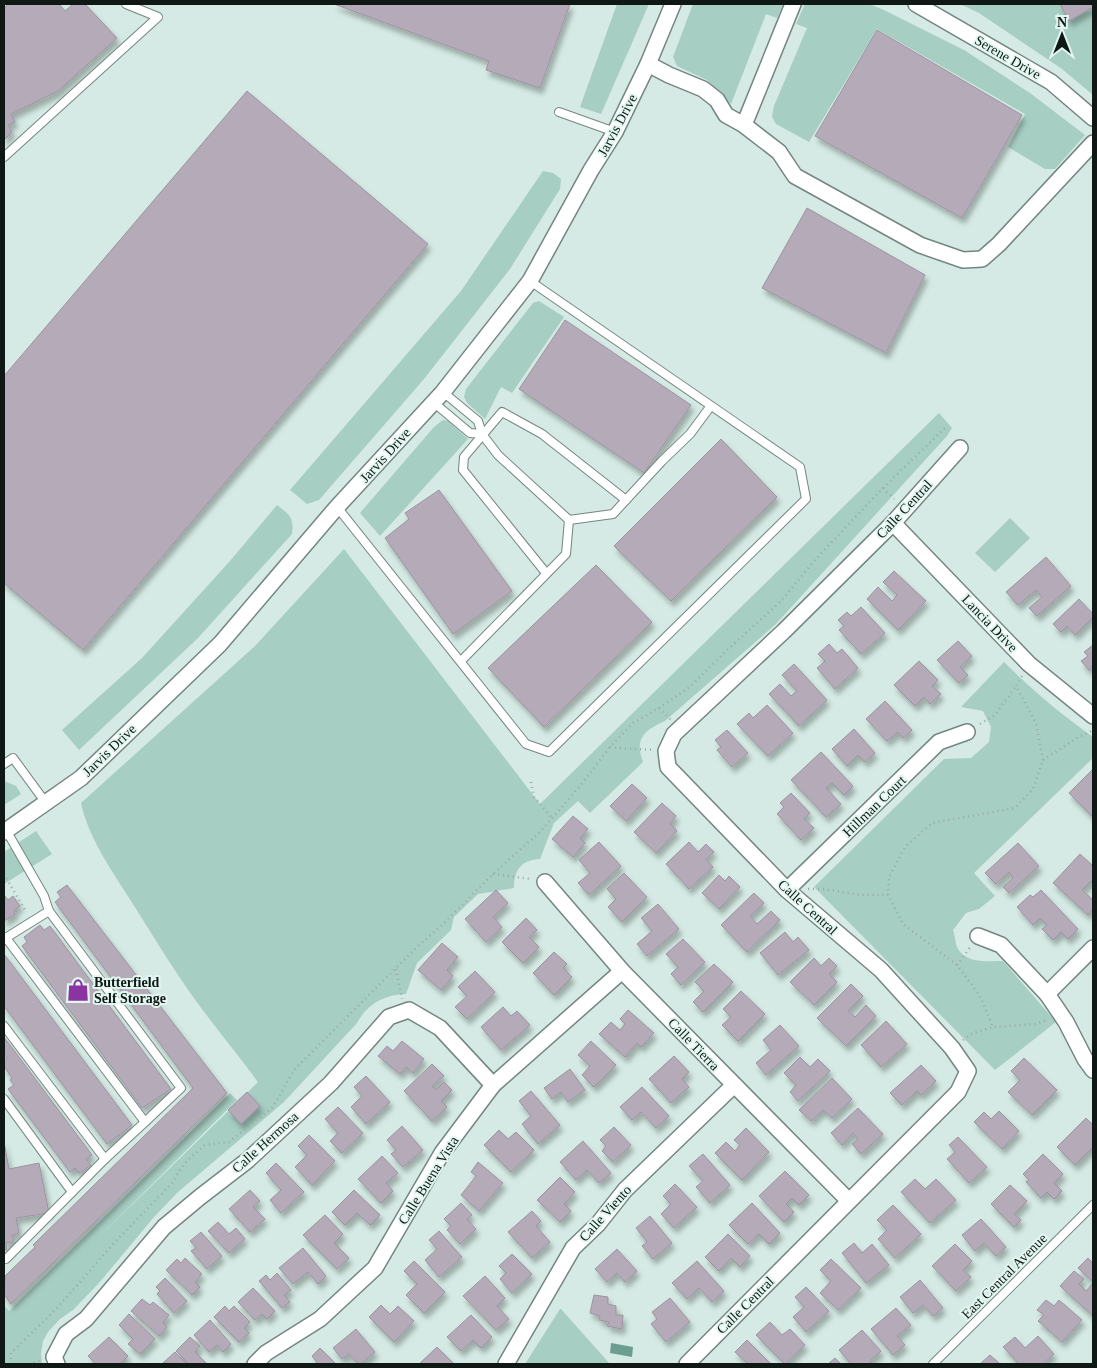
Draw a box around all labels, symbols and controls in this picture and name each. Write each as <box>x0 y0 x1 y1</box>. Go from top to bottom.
north arrow <box>1037 10 1087 60</box>
text: N <box>1057 15 1067 30</box>
street label: Serene Drive <box>972 33 1043 82</box>
street label: Jarvis Drive <box>595 92 640 159</box>
street label: Jarvis Drive <box>357 425 414 486</box>
street label: Calle Central <box>874 477 935 542</box>
street label: Lancia Drive <box>959 592 1021 655</box>
street label: Jarvis Drive <box>80 721 139 779</box>
street label: Hillman Court <box>840 773 909 840</box>
street label: Calle Central <box>775 877 840 938</box>
place label: Butterfield Self Storage <box>94 975 166 1006</box>
shop icon: Butterfield Self Storage <box>65 977 91 1003</box>
street label: Calle Tierra <box>665 1015 723 1074</box>
street label: Calle Hermosa <box>229 1108 302 1176</box>
street label: Calle Buena Vista <box>395 1133 462 1227</box>
street label: Calle Viento <box>576 1182 634 1244</box>
street label: East Central Avenue <box>959 1231 1050 1322</box>
street label: Calle Central <box>714 1274 777 1337</box>

